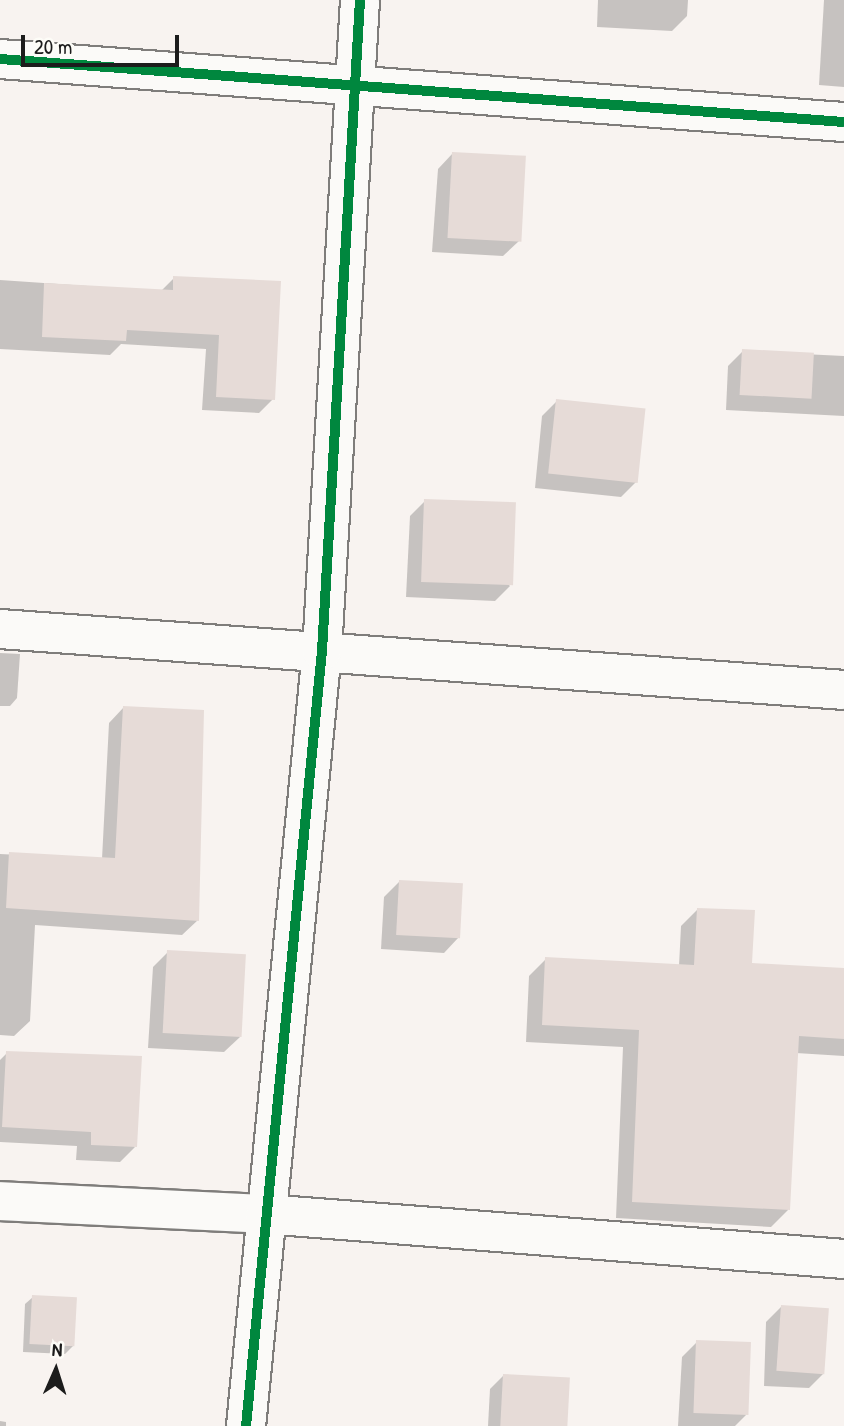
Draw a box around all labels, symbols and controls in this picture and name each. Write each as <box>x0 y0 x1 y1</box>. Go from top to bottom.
scale bar <box>24 21 182 65</box>
text: 20 m <box>34 32 72 61</box>
north arrow <box>21 1335 91 1405</box>
text: N <box>51 1336 63 1362</box>

